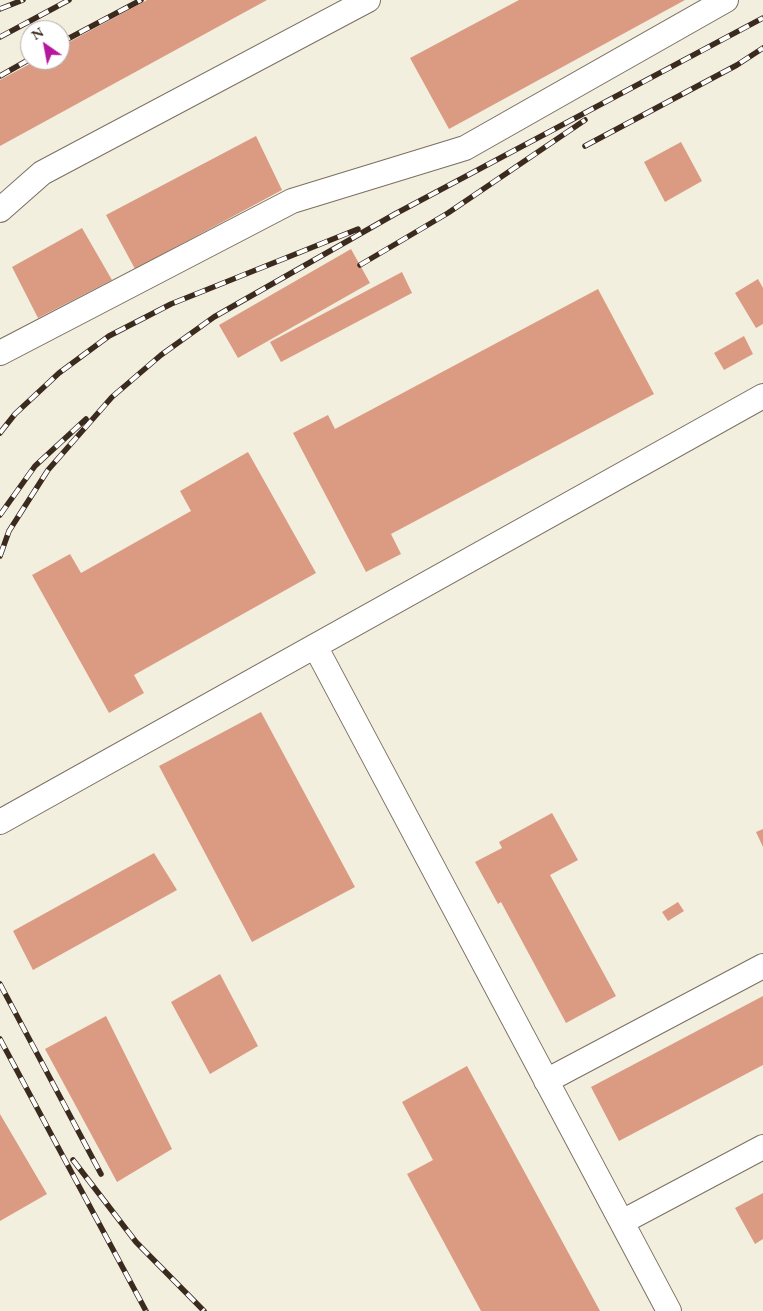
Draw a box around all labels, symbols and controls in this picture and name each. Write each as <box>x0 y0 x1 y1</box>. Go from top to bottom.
north arrow <box>20 20 70 70</box>
text: N <box>28 23 47 44</box>

